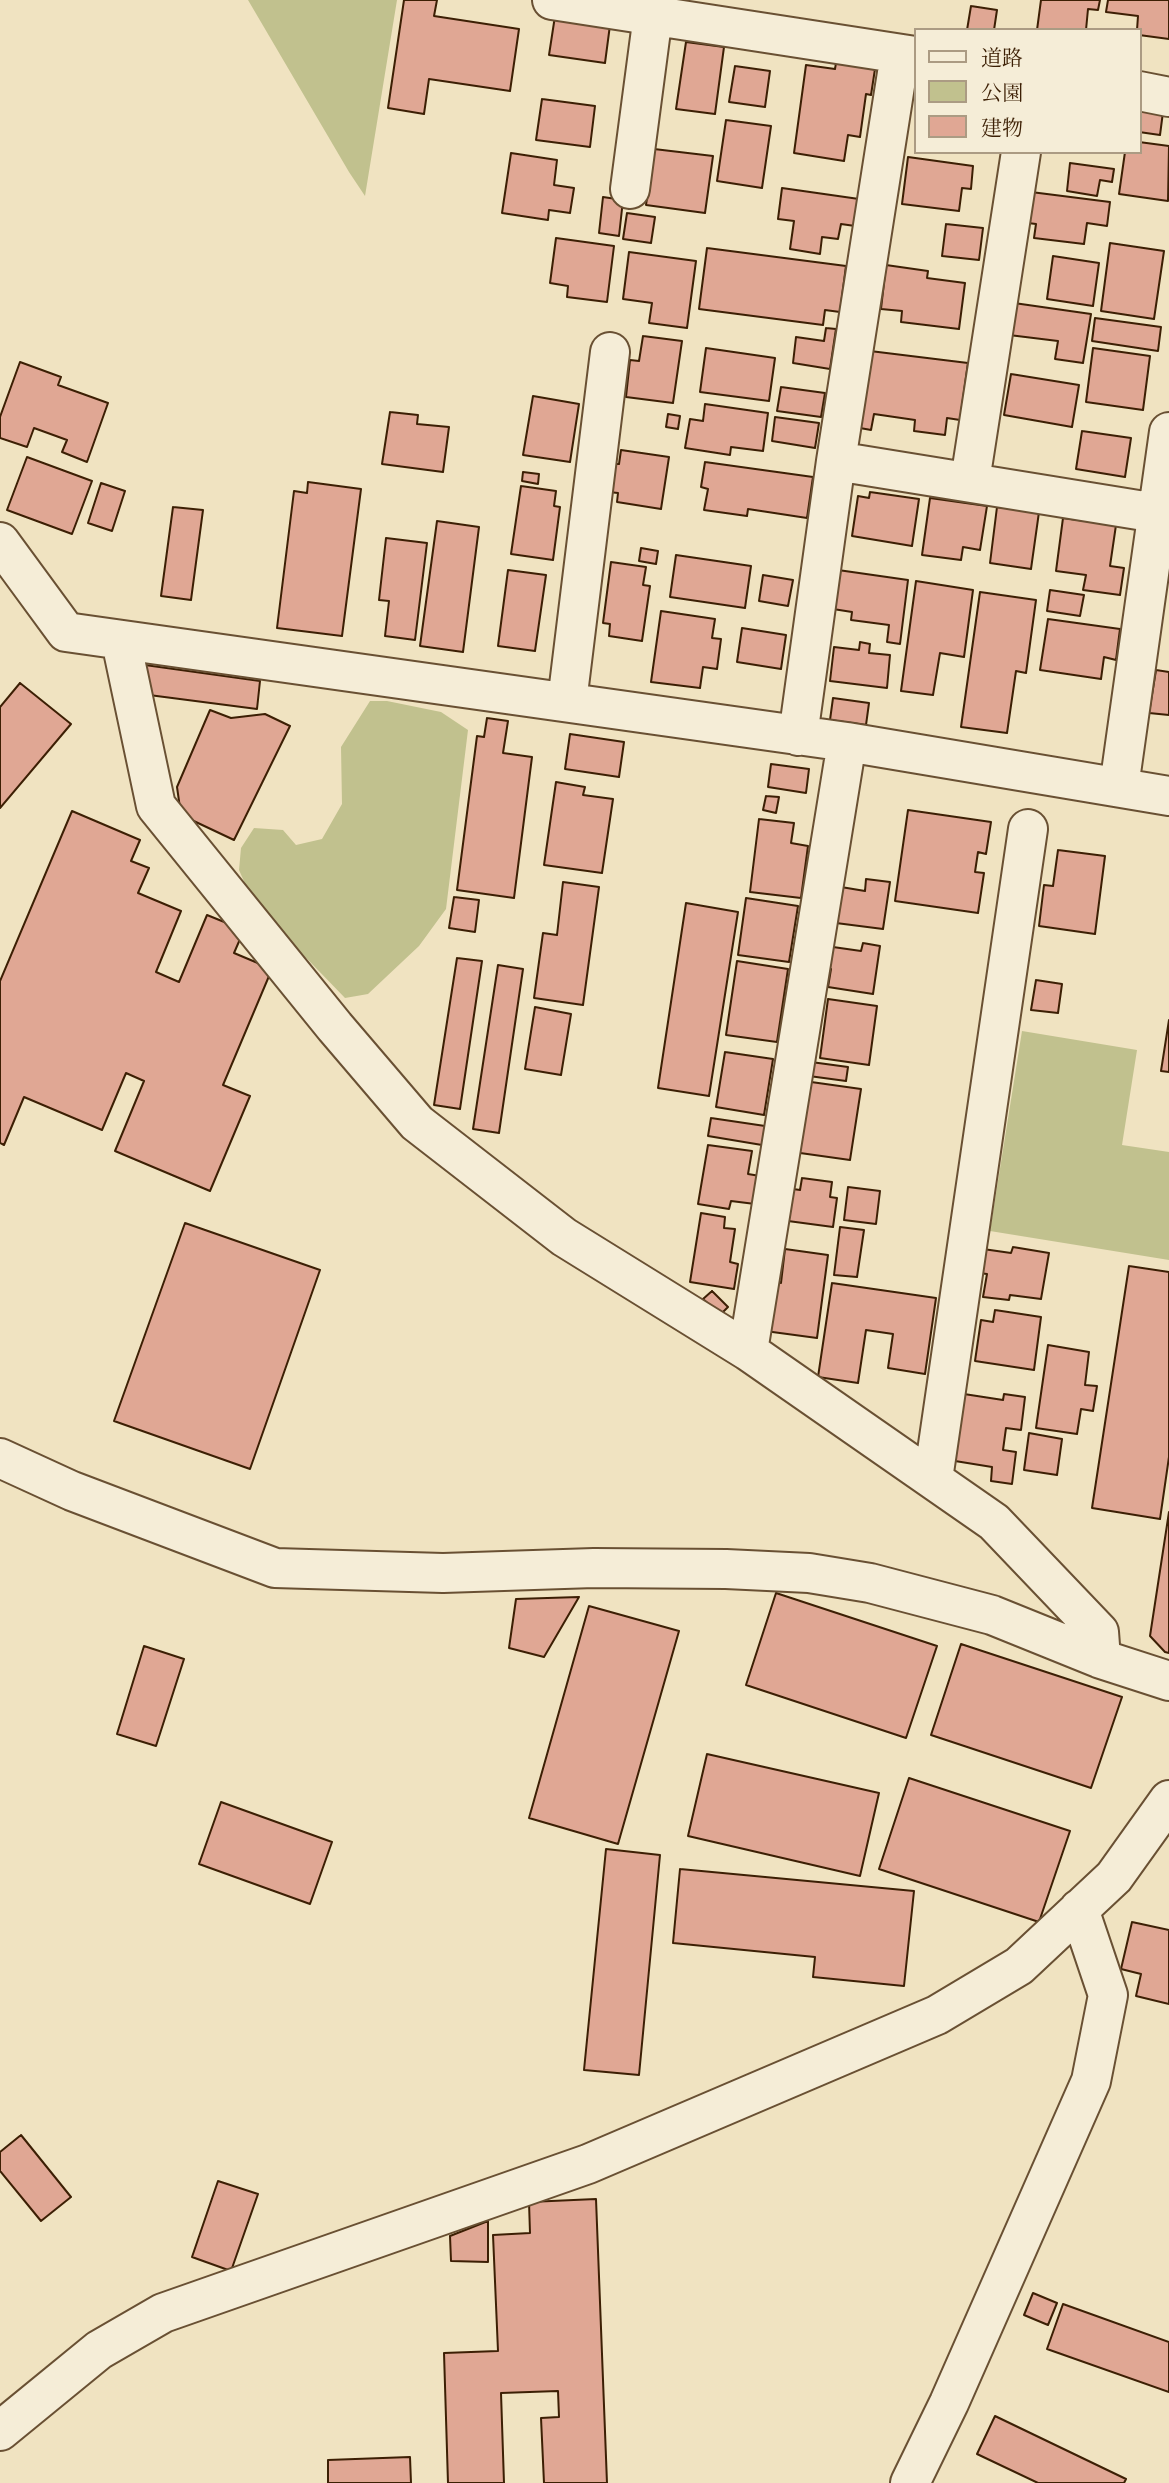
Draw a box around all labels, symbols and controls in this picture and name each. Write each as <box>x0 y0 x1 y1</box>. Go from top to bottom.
legend <box>914 28 1141 154</box>
text: 道路 <box>981 44 1023 72</box>
text: 公園 <box>981 79 1023 107</box>
text: 建物 <box>981 114 1023 142</box>

